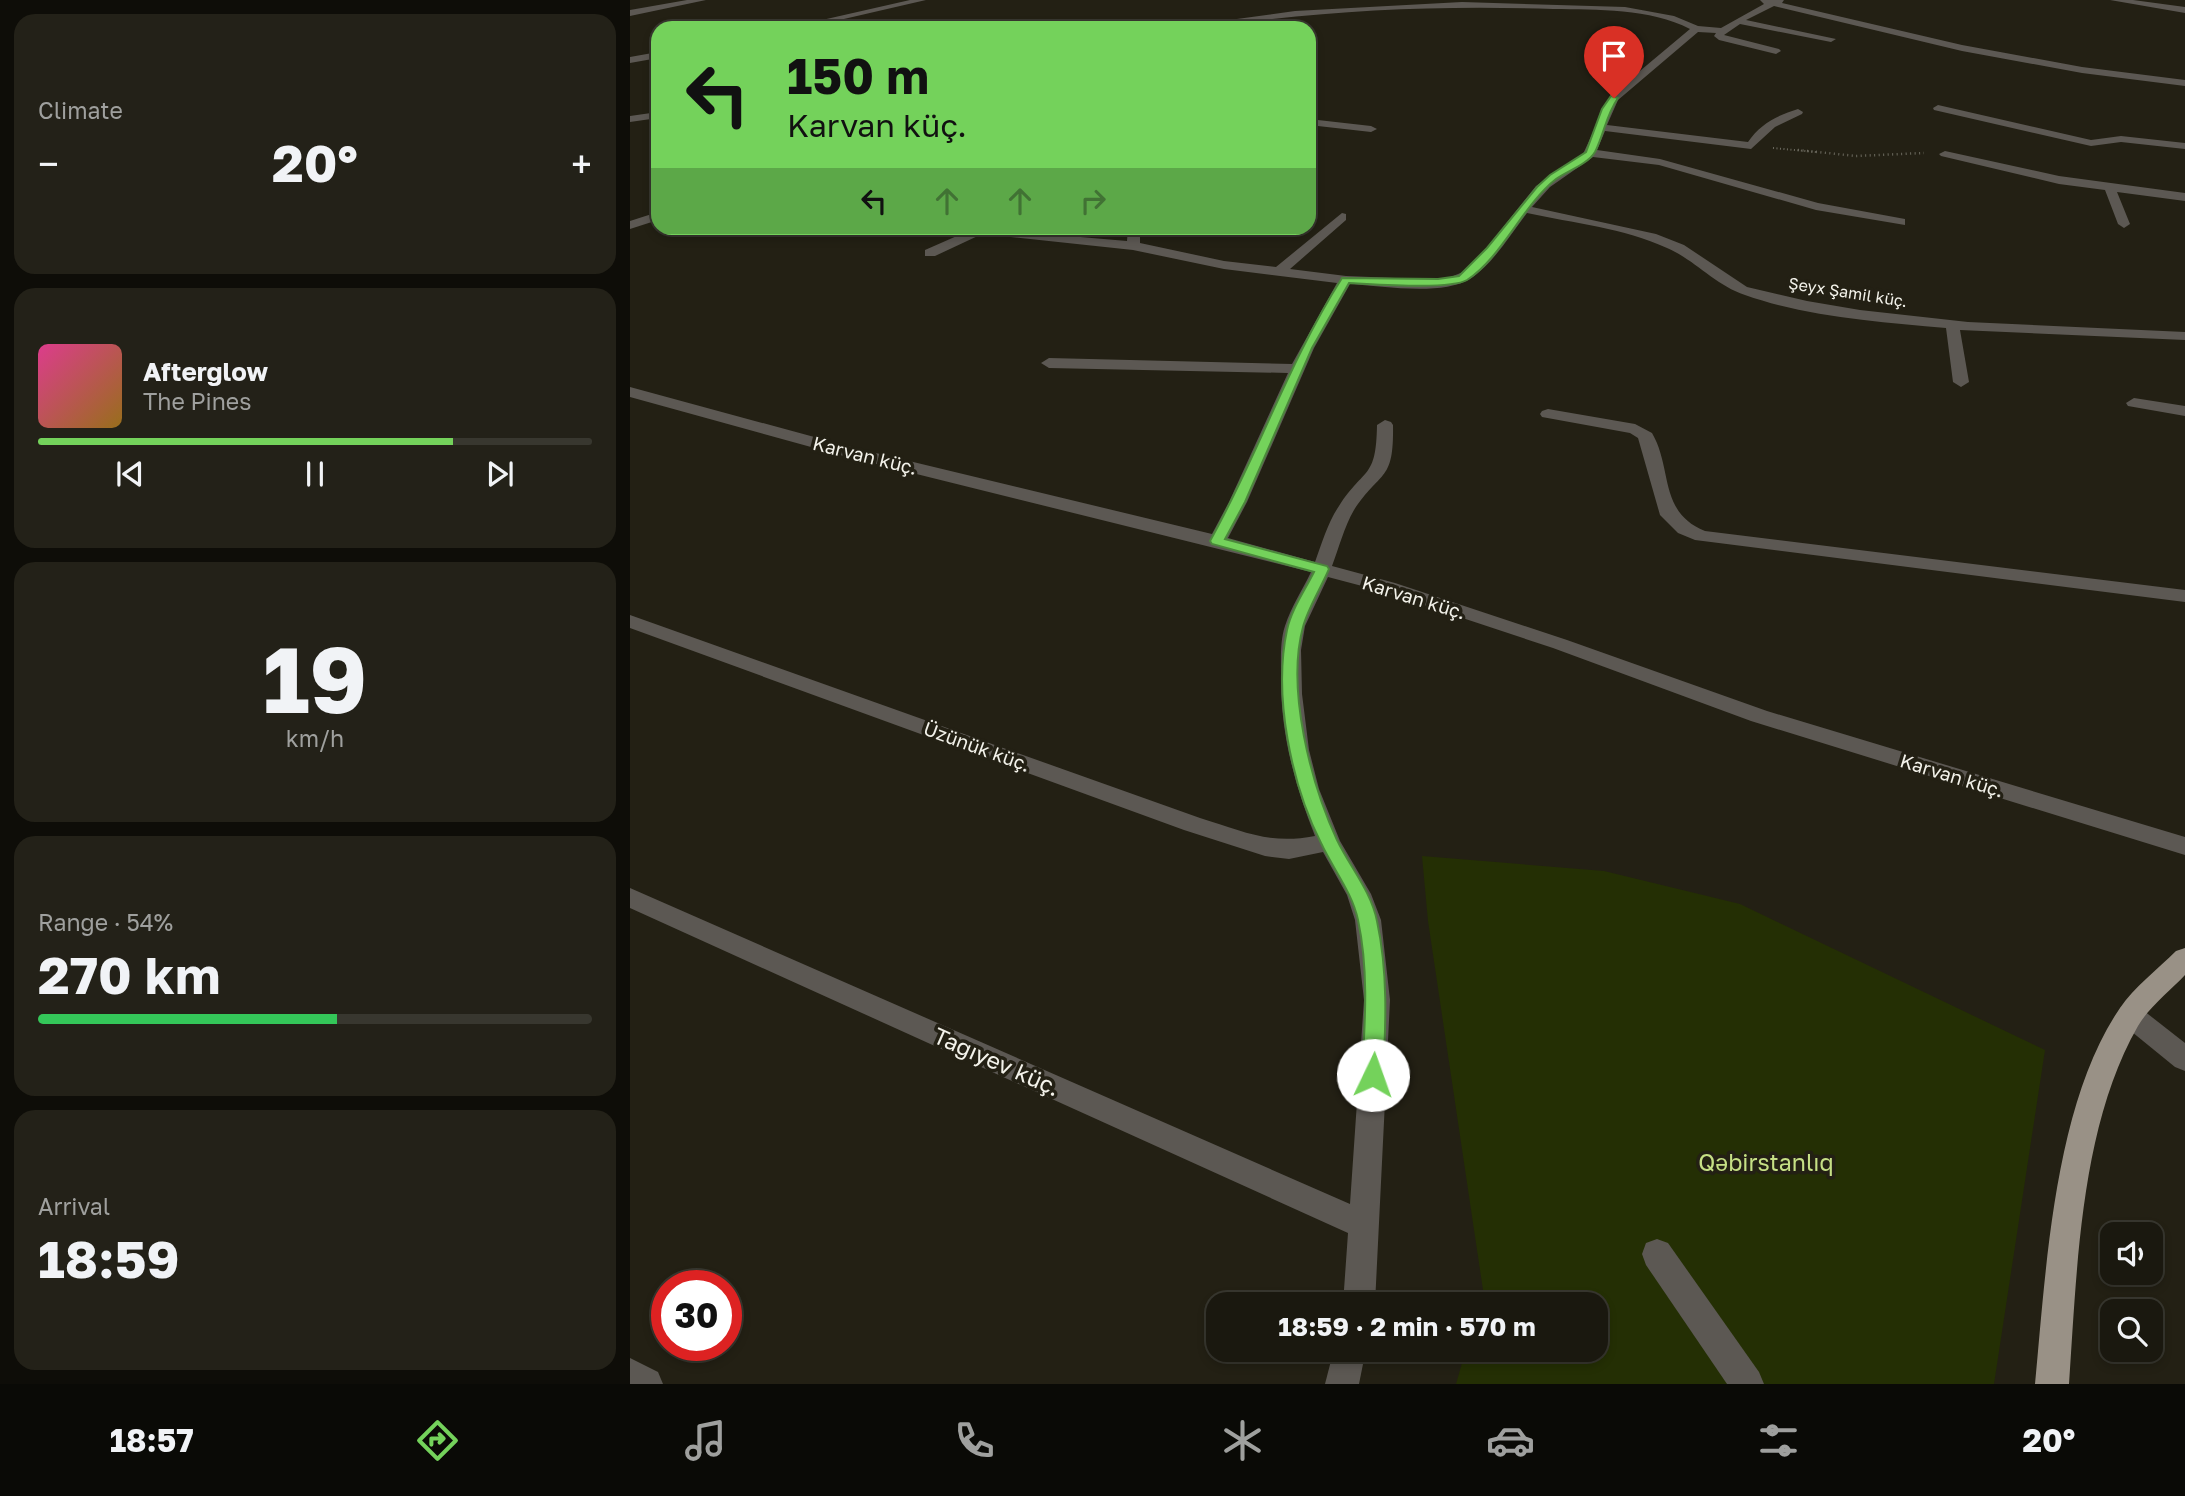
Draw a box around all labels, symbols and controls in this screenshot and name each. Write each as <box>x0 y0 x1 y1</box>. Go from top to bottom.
pin <box>1584 26 1644 98</box>
icon: arrive <box>1595 37 1633 75</box>
text: 150 m <box>787 46 929 105</box>
icon: left <box>672 49 763 140</box>
text: Climate <box>38 96 123 124</box>
text: Karvan küç. <box>787 106 967 144</box>
text: 20° <box>272 131 358 193</box>
text: − <box>38 141 59 186</box>
text: + <box>571 141 592 186</box>
icon: left <box>855 182 893 220</box>
icon: ahead <box>928 182 966 220</box>
icon: ahead <box>1001 182 1039 220</box>
icon: right <box>1074 182 1112 220</box>
street label: Şeyx Şamil küç. <box>1787 273 1909 311</box>
text: Afterglow <box>143 356 268 387</box>
text: The Pines <box>143 387 251 415</box>
street label: Karvan küç. <box>810 431 920 479</box>
icon: previous <box>111 455 149 493</box>
icon: pause <box>296 455 334 493</box>
icon: next <box>481 455 519 493</box>
street label: Karvan küç. <box>1360 570 1468 624</box>
text: 19 <box>263 624 367 733</box>
street label: Üzünük küç. <box>921 716 1033 776</box>
text: km/h <box>286 724 344 752</box>
street label: Karvan küç. <box>1898 748 2006 802</box>
text: Range · 54% <box>38 908 173 936</box>
text: 270 km <box>38 943 221 1005</box>
street label: Tağıyev küç. <box>929 1021 1065 1101</box>
position arrow <box>1336 1038 1410 1112</box>
park label: Qəbirstanlıq <box>1698 1148 1834 1176</box>
text: Arrival <box>38 1192 110 1220</box>
map controls <box>2100 1222 2163 1362</box>
button: sound <box>2100 1222 2163 1285</box>
text: 18:59 <box>38 1227 179 1289</box>
speed limit sign: 30 <box>651 1270 742 1361</box>
button: search <box>2100 1299 2163 1362</box>
text: 18:59 · 2 min · 570 m <box>1278 1311 1536 1342</box>
icon: directions <box>413 1416 462 1465</box>
icon: music <box>681 1416 730 1465</box>
icon: phone <box>950 1416 999 1465</box>
icon: climate <box>1218 1416 1267 1465</box>
icon: car <box>1486 1416 1535 1465</box>
icon: filters <box>1754 1416 1803 1465</box>
text: 18:57 <box>110 1421 194 1459</box>
text: 20° <box>2023 1421 2075 1459</box>

